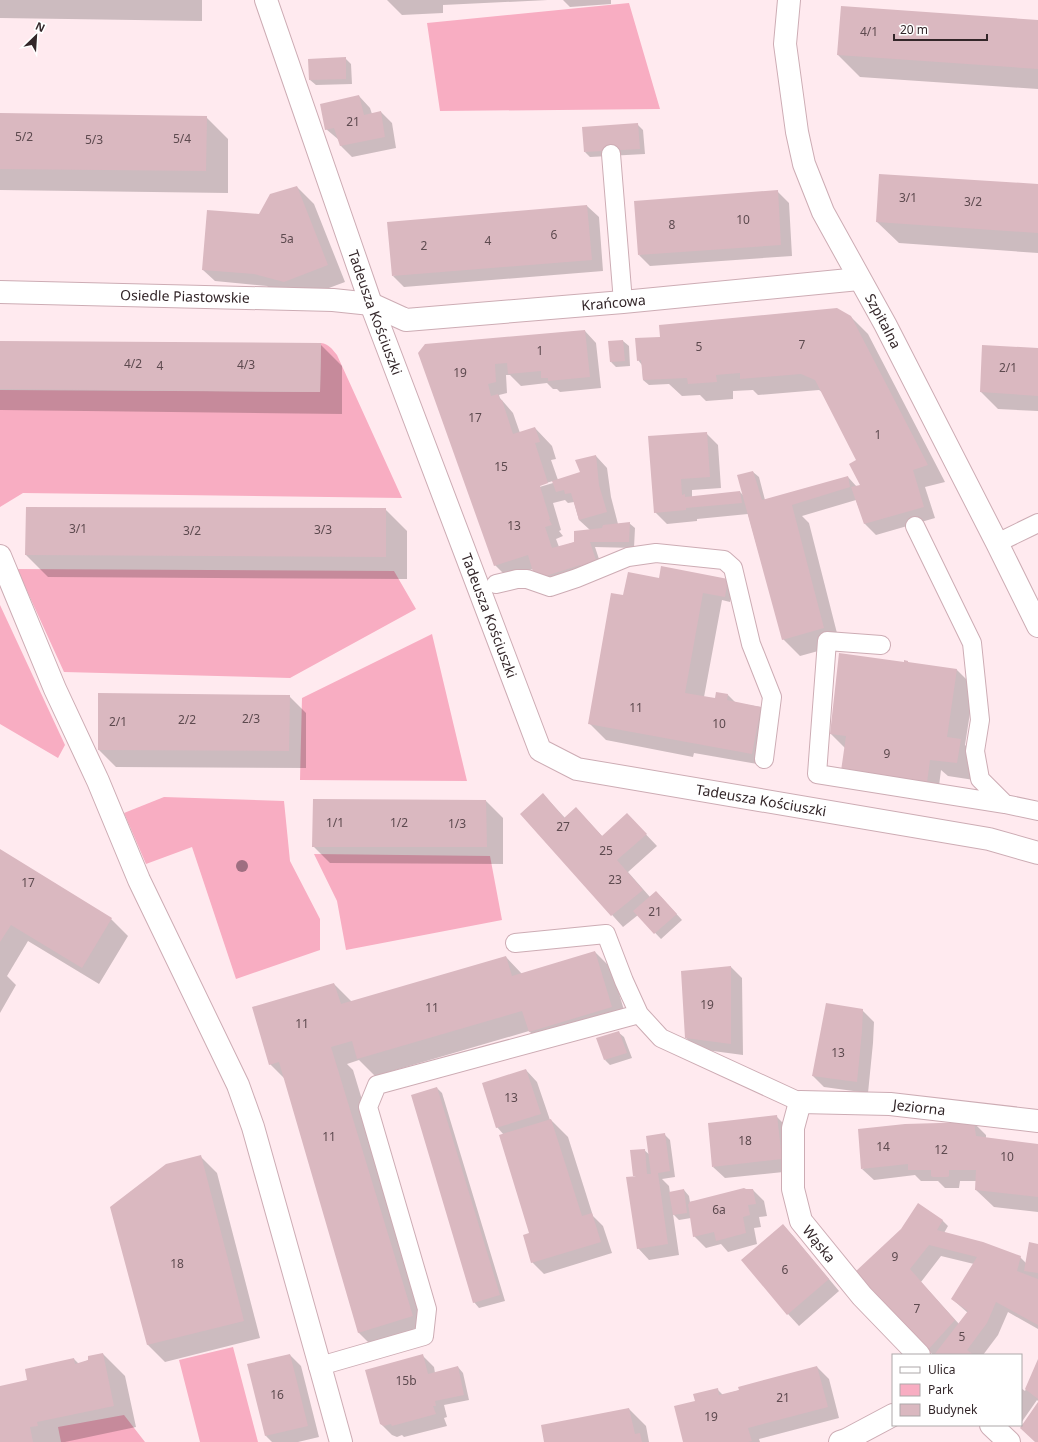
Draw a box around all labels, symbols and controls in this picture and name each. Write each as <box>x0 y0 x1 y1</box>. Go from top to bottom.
north arrow <box>16 16 56 56</box>
scale bar <box>894 16 987 42</box>
text: N <box>33 18 48 35</box>
text: 20 m <box>900 21 928 38</box>
house number: 4/1 <box>860 23 878 40</box>
house number: 21 <box>346 113 360 130</box>
house number: 5/2 <box>15 128 33 145</box>
house number: 5/4 <box>173 130 191 147</box>
house number: 5/3 <box>85 131 103 148</box>
house number: 3/1 <box>899 189 917 206</box>
house number: 3/2 <box>964 193 982 210</box>
house number: 10 <box>736 211 750 228</box>
house number: 8 <box>669 216 676 233</box>
house number: 6 <box>551 226 558 243</box>
house number: 5a <box>280 230 294 247</box>
house number: 4 <box>485 232 492 249</box>
house number: 2 <box>421 237 428 254</box>
street label: Tadeusza Kościuszki <box>344 247 407 378</box>
street label: Osiedle Piastowskie <box>120 285 250 307</box>
street label: Krańcowa <box>581 290 646 314</box>
street label: Szpitalna <box>861 290 906 352</box>
house number: 7 <box>799 336 806 353</box>
house number: 5 <box>696 338 703 355</box>
house number: 1 <box>537 342 543 359</box>
house number: 4/2 <box>124 355 142 372</box>
house number: 4/3 <box>237 356 255 373</box>
house number: 4 <box>157 357 164 374</box>
house number: 2/1 <box>999 359 1017 376</box>
house number: 19 <box>453 364 467 381</box>
house number: 17 <box>468 409 482 426</box>
house number: 1 <box>875 426 881 443</box>
house number: 15 <box>494 458 508 475</box>
house number: 13 <box>507 517 521 534</box>
house number: 3/1 <box>69 520 87 537</box>
house number: 3/3 <box>314 521 332 538</box>
house number: 3/2 <box>183 522 201 539</box>
street label: Tadeusza Kościuszki <box>457 551 522 681</box>
house number: 11 <box>629 699 643 716</box>
house number: 2/3 <box>242 710 260 727</box>
house number: 2/2 <box>178 711 196 728</box>
house number: 2/1 <box>109 713 127 730</box>
house number: 10 <box>712 715 726 732</box>
house number: 9 <box>884 745 891 762</box>
street label: Tadeusza Kościuszki <box>695 779 828 820</box>
house number: 1/1 <box>326 814 344 831</box>
house number: 1/2 <box>390 814 408 831</box>
house number: 1/3 <box>448 815 466 832</box>
house number: 27 <box>556 818 570 835</box>
house number: 25 <box>599 842 613 859</box>
house number: 23 <box>608 871 622 888</box>
house number: 17 <box>21 874 35 891</box>
house number: 21 <box>648 903 662 920</box>
house number: 19 <box>700 996 714 1013</box>
house number: 11 <box>425 999 439 1016</box>
house number: 11 <box>295 1015 309 1032</box>
house number: 13 <box>831 1044 845 1061</box>
house number: 13 <box>504 1089 518 1106</box>
street label: Jeziorna <box>890 1094 946 1119</box>
house number: 11 <box>322 1128 336 1145</box>
house number: 18 <box>738 1132 752 1149</box>
house number: 14 <box>876 1138 890 1155</box>
house number: 12 <box>934 1141 948 1158</box>
house number: 10 <box>1000 1148 1014 1165</box>
house number: 6a <box>712 1201 726 1218</box>
street label: Wąska <box>799 1221 840 1266</box>
house number: 9 <box>892 1248 899 1265</box>
house number: 18 <box>170 1255 184 1272</box>
house number: 6 <box>782 1261 789 1278</box>
house number: 7 <box>914 1300 921 1317</box>
house number: 5 <box>959 1328 966 1345</box>
legend <box>892 1354 1022 1426</box>
text: Ulica <box>928 1361 955 1378</box>
house number: 15b <box>395 1372 417 1389</box>
text: Park <box>928 1381 954 1398</box>
house number: 16 <box>270 1386 284 1403</box>
house number: 21 <box>776 1389 790 1406</box>
text: Budynek <box>928 1401 978 1418</box>
house number: 19 <box>704 1408 718 1425</box>

